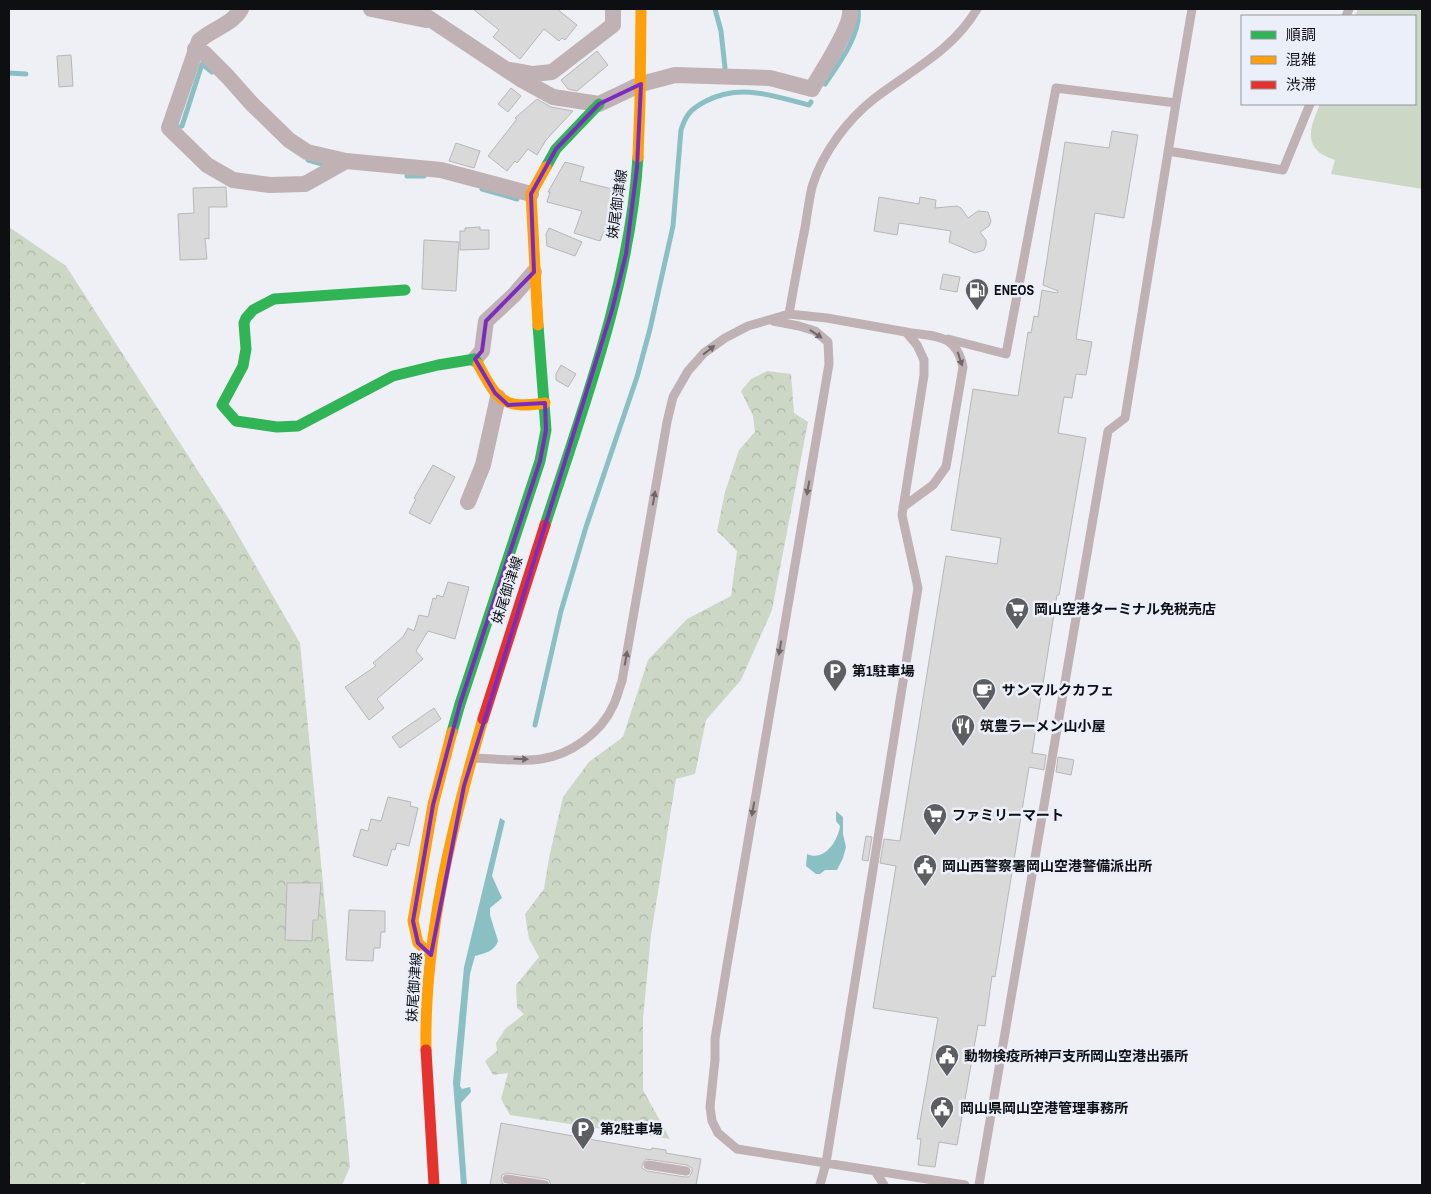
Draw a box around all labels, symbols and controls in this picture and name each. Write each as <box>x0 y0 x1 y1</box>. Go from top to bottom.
legend <box>1241 15 1416 105</box>
text: 順調 <box>1286 24 1316 45</box>
text: 混雑 <box>1286 49 1316 70</box>
text: 渋滞 <box>1286 74 1316 95</box>
street label: 妹尾御津線 <box>603 168 631 240</box>
fuel station icon: ENEOS <box>964 277 990 311</box>
place label: ENEOS <box>994 281 1035 299</box>
one-way arrow <box>809 329 823 338</box>
one-way arrow <box>702 345 716 355</box>
one-way arrow <box>957 352 965 367</box>
one-way arrow <box>803 481 811 497</box>
one-way arrow <box>650 490 658 506</box>
street label: 妹尾御津線 <box>488 554 526 626</box>
supermarket icon: 岡山空港ターミナル免税売店 <box>1004 596 1030 630</box>
place label: 岡山空港ターミナル免税売店 <box>1034 600 1216 618</box>
one-way arrow <box>776 641 784 657</box>
one-way arrow <box>622 650 630 666</box>
parking icon: 第1駐車場 <box>822 658 848 692</box>
place label: 第1駐車場 <box>852 662 914 680</box>
cafe icon: サンマルクカフェ <box>971 677 997 711</box>
place label: サンマルクカフェ <box>1002 681 1114 699</box>
restaurant icon: 筑豊ラーメン山小屋 <box>950 713 976 747</box>
place label: 筑豊ラーメン山小屋 <box>980 717 1105 735</box>
one-way arrow <box>513 755 529 763</box>
one-way arrow <box>749 801 757 817</box>
supermarket icon: ファミリーマート <box>922 802 948 836</box>
place label: ファミリーマート <box>952 806 1064 824</box>
public building icon: 岡山西警察署岡山空港警備派出所 <box>912 853 938 887</box>
place label: 岡山西警察署岡山空港警備派出所 <box>942 857 1152 875</box>
street label: 妹尾御津線 <box>403 951 425 1023</box>
public building icon: 動物検疫所神戸支所岡山空港出張所 <box>934 1043 960 1077</box>
place label: 動物検疫所神戸支所岡山空港出張所 <box>964 1047 1188 1065</box>
public building icon: 岡山県岡山空港管理事務所 <box>929 1095 955 1129</box>
place label: 岡山県岡山空港管理事務所 <box>960 1099 1128 1117</box>
parking icon: 第2駐車場 <box>570 1116 596 1150</box>
place label: 第2駐車場 <box>600 1120 662 1138</box>

